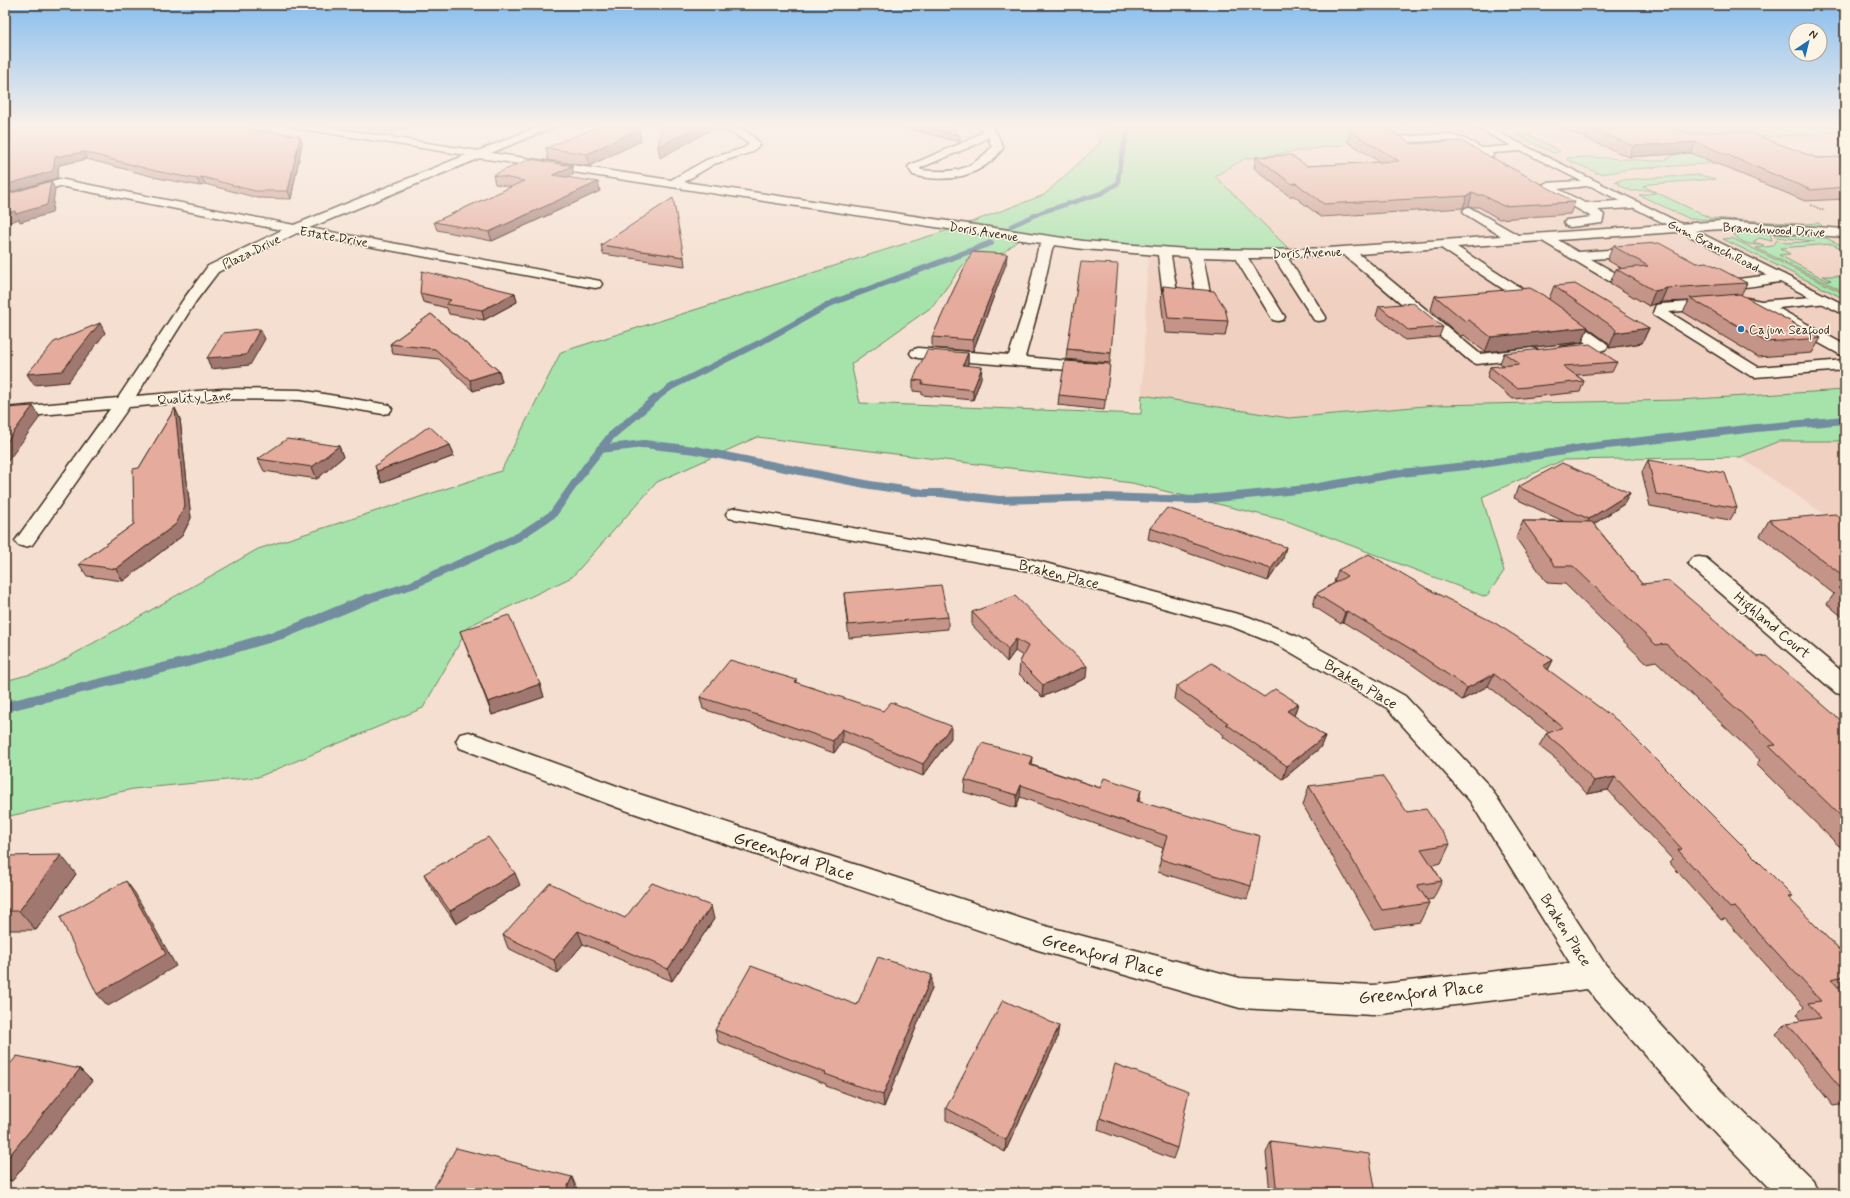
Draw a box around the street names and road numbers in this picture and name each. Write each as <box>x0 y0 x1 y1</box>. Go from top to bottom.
street label: Gum Branch Road <box>1665 216 1762 277</box>
street label: Doris Avenue <box>948 219 1020 246</box>
street label: Branchwood Drive <box>1722 219 1826 242</box>
street label: Estate Drive <box>298 223 369 252</box>
street label: Plaza Drive <box>219 231 284 274</box>
street label: Doris Avenue <box>1272 244 1342 263</box>
street label: Quality Lane <box>157 387 232 410</box>
street label: Braken Place <box>1016 555 1101 595</box>
street label: Highland Court <box>1728 588 1814 664</box>
street label: Braken Place <box>1320 655 1401 715</box>
street label: Greenford Place <box>730 826 857 890</box>
street label: Braken Place <box>1535 890 1596 971</box>
street label: Greenford Place <box>1038 928 1167 986</box>
street label: Greenford Place <box>1357 976 1485 1012</box>

